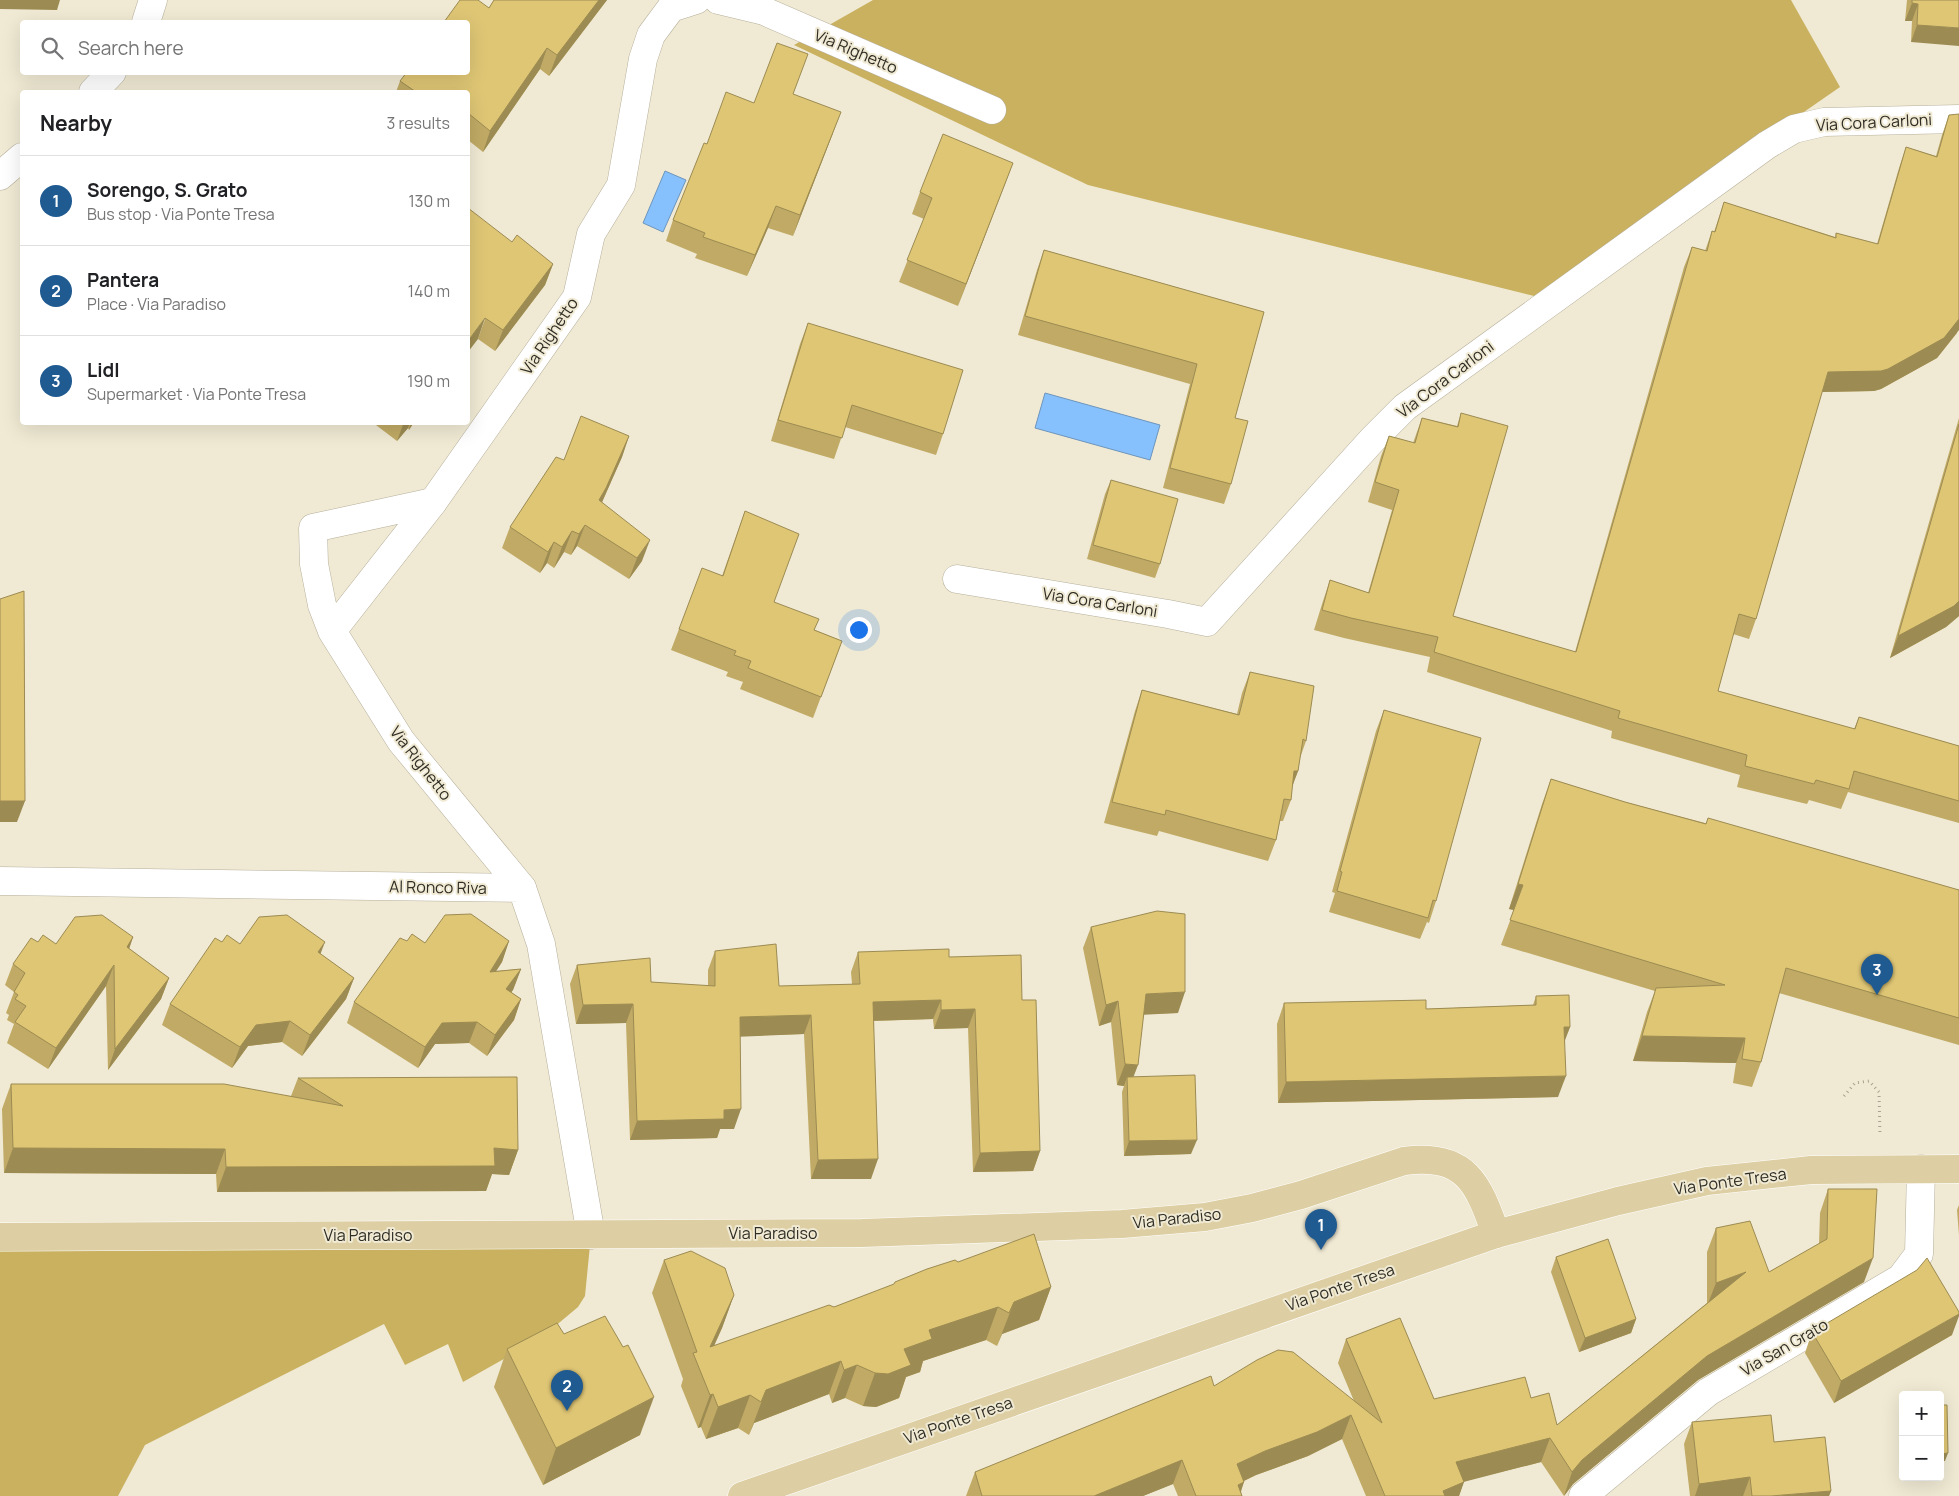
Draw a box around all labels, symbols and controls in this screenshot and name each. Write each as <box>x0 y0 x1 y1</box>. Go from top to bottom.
search box <box>20 20 470 75</box>
street label: Via Righetto <box>811 24 901 78</box>
icon: search <box>38 34 66 62</box>
text: Search here <box>78 35 184 61</box>
street label: Via Cora Carloni <box>1815 108 1933 136</box>
text: Nearby <box>40 109 112 137</box>
text: 3 results <box>387 112 450 134</box>
text: Sorengo, S. Grato <box>87 177 248 203</box>
text: 1 <box>52 190 60 212</box>
text: 130 m <box>408 190 450 212</box>
text: Bus stop · Via Ponte Tresa <box>87 203 275 225</box>
text: Pantera <box>87 267 159 293</box>
text: 2 <box>51 280 61 302</box>
text: 140 m <box>408 280 450 302</box>
text: Place · Via Paradiso <box>87 293 226 315</box>
street label: Via Righetto <box>515 293 583 379</box>
street label: Via Cora Carloni <box>1392 335 1498 423</box>
text: Lidl <box>87 357 120 383</box>
text: 3 <box>51 370 61 392</box>
text: 190 m <box>407 370 450 392</box>
text: Supermarket · Via Ponte Tresa <box>87 383 306 405</box>
street label: Via Cora Carloni <box>1041 582 1159 622</box>
your location <box>846 617 872 643</box>
street label: Via Righetto <box>385 721 457 805</box>
street label: Al Ronco Riva <box>389 875 487 899</box>
pin: 3 <box>1861 954 1893 995</box>
street label: Via Ponte Tresa <box>1672 1162 1788 1200</box>
street label: Via Paradiso <box>1132 1202 1222 1234</box>
pin: 1 <box>1305 1209 1337 1250</box>
street label: Via Paradiso <box>729 1222 817 1244</box>
street label: Via Paradiso <box>324 1224 412 1246</box>
street label: Via Ponte Tresa <box>1283 1258 1397 1316</box>
street label: Via San Grato <box>1736 1313 1832 1381</box>
pin: 2 <box>551 1370 583 1411</box>
street label: Via Ponte Tresa <box>901 1391 1015 1449</box>
map controls <box>1899 1391 1944 1481</box>
button: + <box>1899 1391 1944 1436</box>
button: − <box>1899 1436 1944 1481</box>

